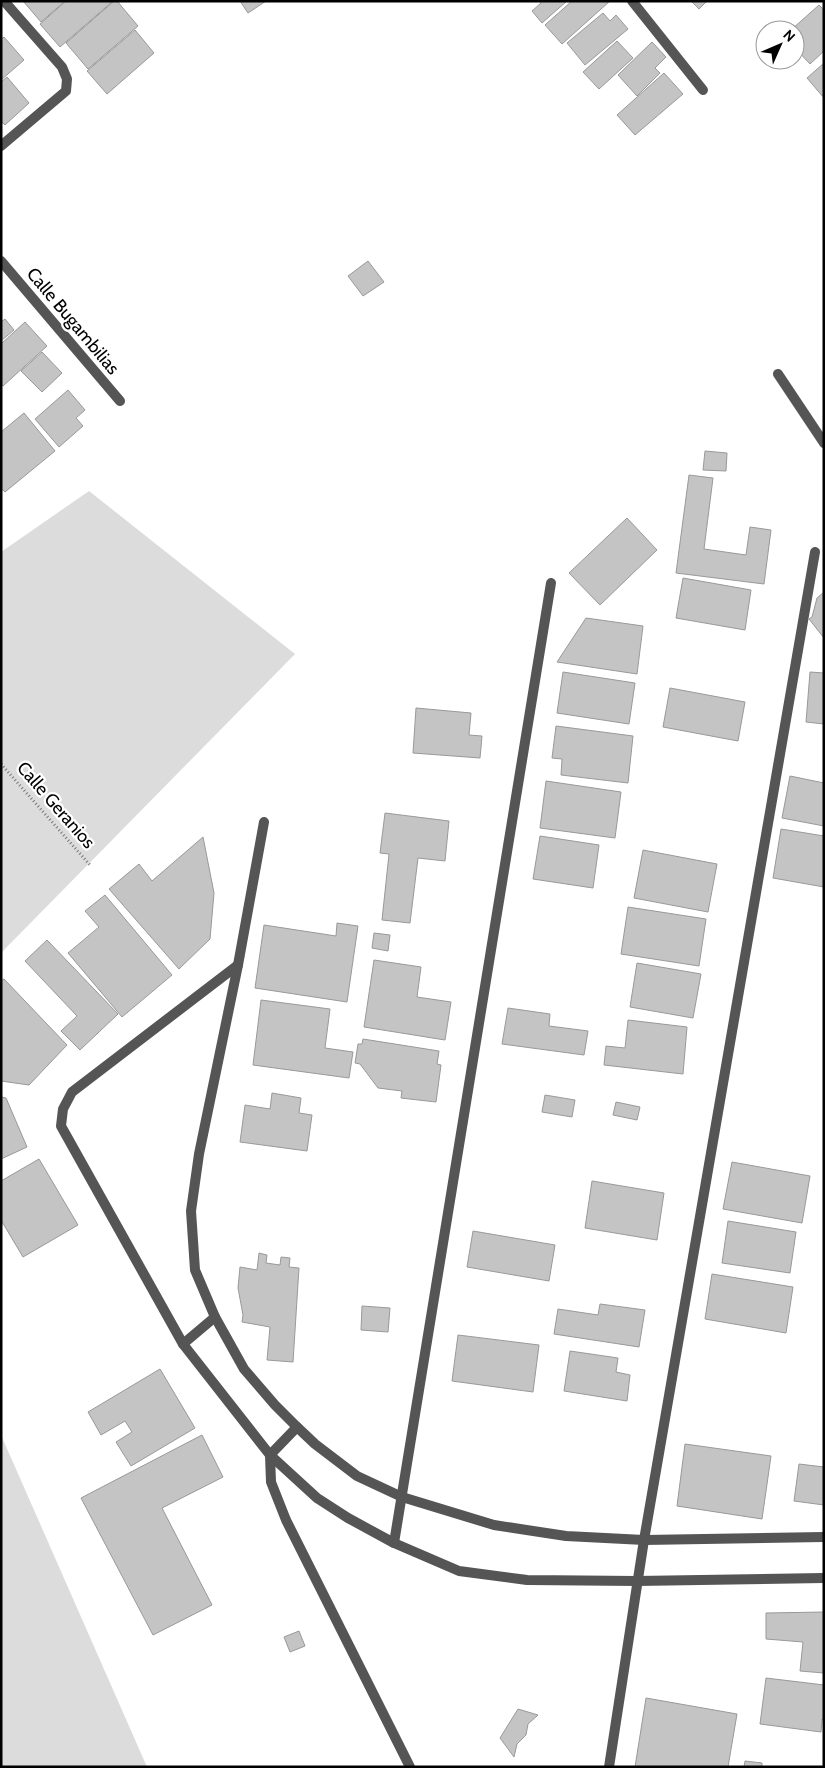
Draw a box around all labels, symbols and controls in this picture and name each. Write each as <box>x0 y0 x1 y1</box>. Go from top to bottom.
north arrow <box>755 20 805 70</box>
text: N <box>779 26 799 46</box>
street label: Calle Bugambilias <box>22 263 124 379</box>
street label: Calle Geranios <box>12 757 100 853</box>

